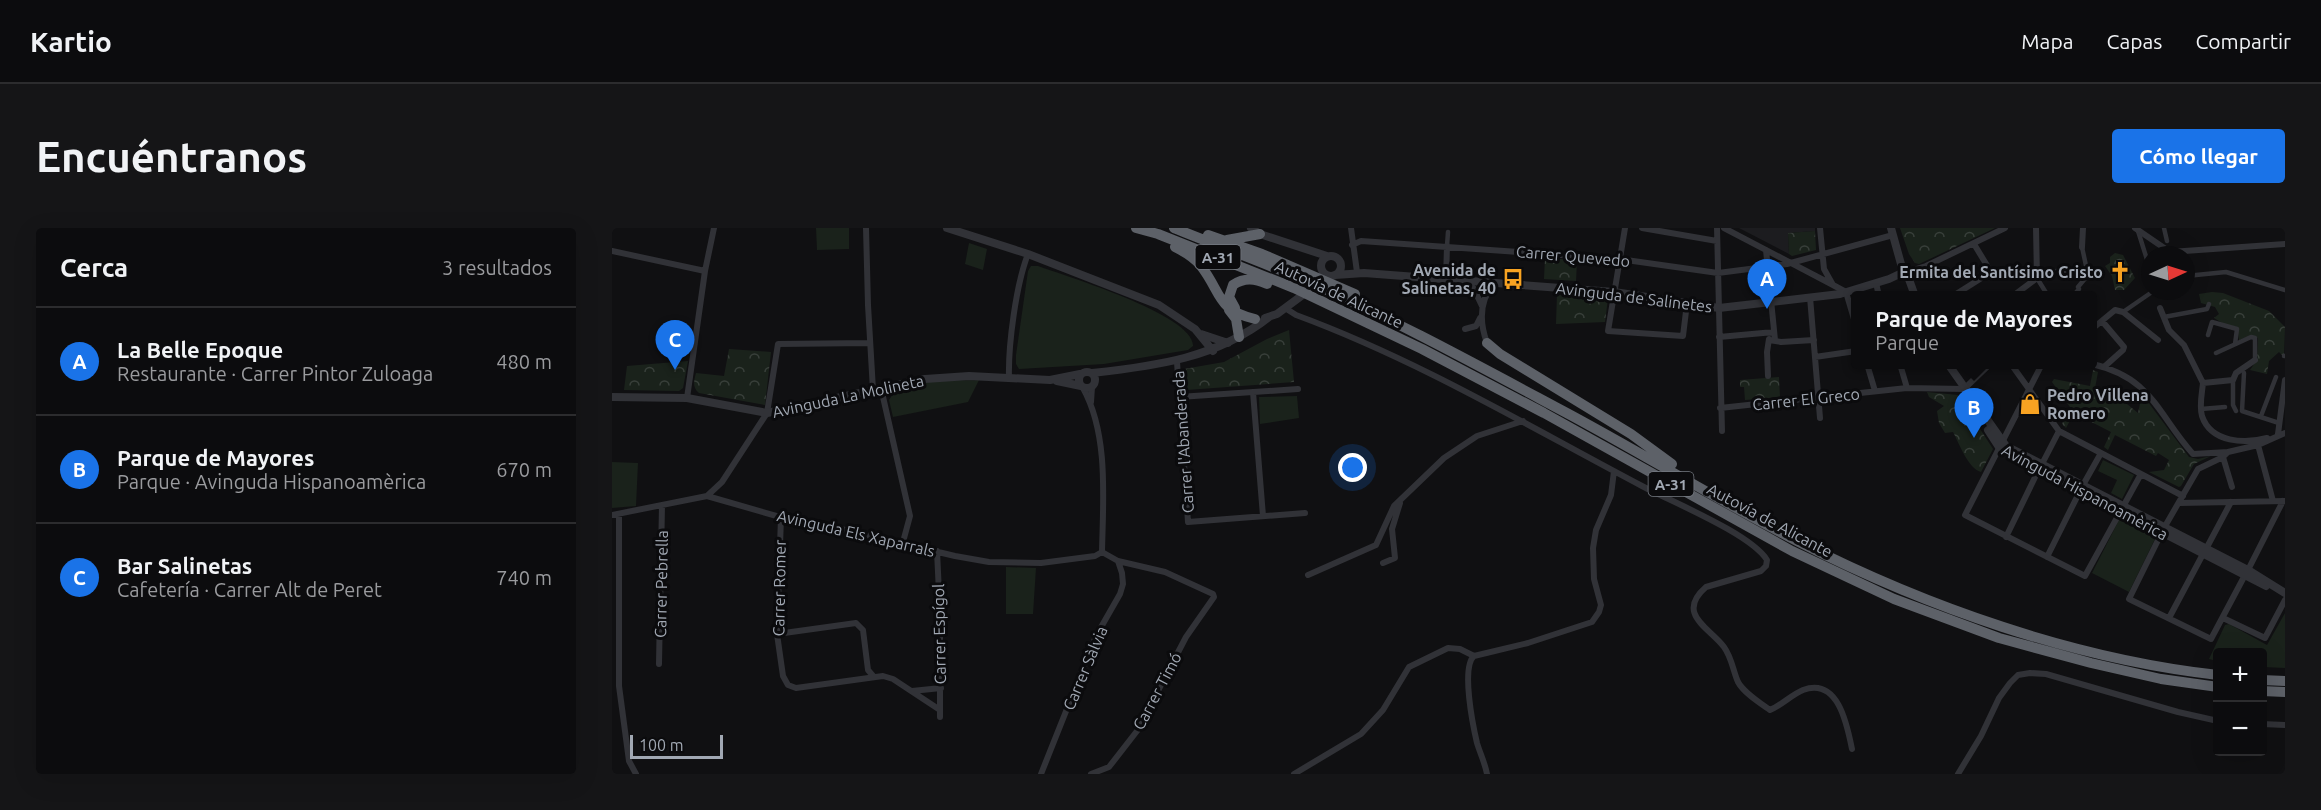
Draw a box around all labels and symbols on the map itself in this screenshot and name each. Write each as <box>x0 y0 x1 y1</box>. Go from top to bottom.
street label: Carrer Quevedo <box>1515 242 1631 270</box>
road number: A-31 <box>1196 245 1240 269</box>
north arrow <box>2141 246 2195 300</box>
street label: Autovía de Alicante <box>1272 256 1406 332</box>
pin: A <box>1748 260 1786 309</box>
church icon: Ermita del Santísimo Cristo <box>2108 260 2132 284</box>
place label: Avenida de Salinetas, 40 <box>1402 261 1496 297</box>
place label: Ermita del Santísimo Cristo <box>1899 263 2103 281</box>
bus stop icon: Avenida de Salinetas, 40 <box>1501 267 1525 291</box>
street label: Avinguda de Salinetes <box>1555 278 1713 316</box>
pin: C <box>656 320 694 370</box>
street label: Carrer l'Abanderada <box>1169 370 1197 514</box>
street label: Avinguda La Molineta <box>771 371 925 421</box>
street label: Carrer El Greco <box>1751 384 1861 414</box>
place label: Pedro Villena Romero <box>2047 386 2149 422</box>
pin: B <box>1954 388 1994 438</box>
shop icon: Pedro Villena Romero <box>2018 392 2042 416</box>
street label: Avinguda Hispanoamèrica <box>1999 441 2171 543</box>
your location <box>1338 453 1367 482</box>
road number: A-31 <box>1648 472 1694 496</box>
street label: Autovía de Alicante <box>1704 479 1836 561</box>
street label: Avinguda Els Xaparrals <box>775 506 937 560</box>
street label: Carrer Pebrella <box>651 530 671 638</box>
street label: Carrer Romer <box>769 539 789 637</box>
street label: Carrer Espígol <box>929 584 949 684</box>
street label: Carrer Sàlvia <box>1059 623 1111 713</box>
street label: Carrer Timó <box>1129 649 1185 733</box>
scale bar <box>630 732 723 760</box>

